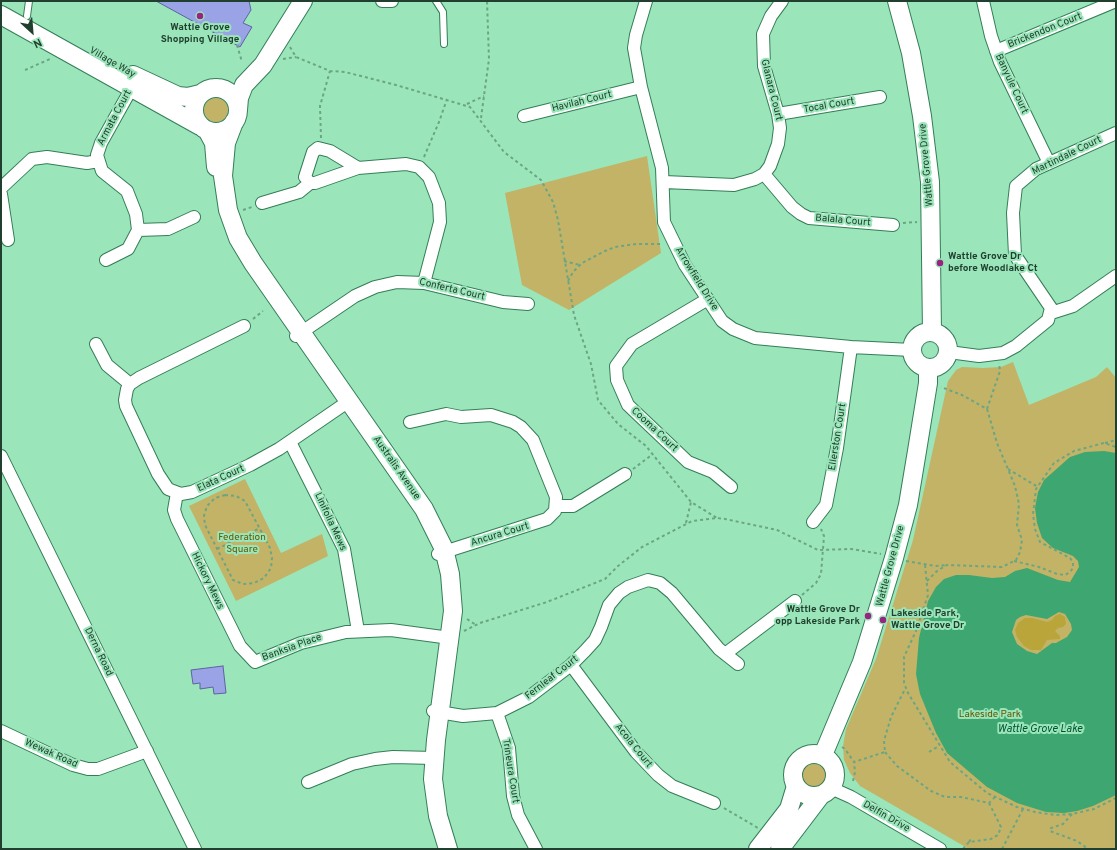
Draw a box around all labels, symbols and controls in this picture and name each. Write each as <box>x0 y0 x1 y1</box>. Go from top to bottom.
marker: Wattle Grove Shopping Village <box>195 11 205 21</box>
street label: Brickendon Court <box>1006 11 1084 51</box>
north arrow <box>12 12 52 52</box>
place label: Wattle Grove Shopping Village <box>161 22 239 46</box>
text: N <box>31 35 44 51</box>
street label: Village Way <box>87 45 137 81</box>
street label: Banyule Court <box>992 52 1030 116</box>
street label: Glanara Court <box>758 58 784 122</box>
street label: Armata Court <box>95 88 135 148</box>
street label: Havilah Court <box>551 89 613 115</box>
street label: Tocal Court <box>803 96 855 116</box>
street label: Wattle Grove Drive <box>917 123 937 207</box>
street label: Martindale Court <box>1030 134 1104 178</box>
street label: Balala Court <box>815 213 871 229</box>
street label: Arrowfield Drive <box>672 245 720 313</box>
place label: Wattle Grove Dr before Woodlake Ct <box>948 251 1038 274</box>
marker: Wattle Grove Dr before Woodlake Ct <box>935 258 945 268</box>
street label: Conferta Court <box>418 277 486 303</box>
street label: Ellerston Court <box>827 403 849 471</box>
street label: Cooma Court <box>628 405 680 455</box>
street label: Australis Avenue <box>370 434 422 502</box>
street label: Elata Court <box>196 463 246 495</box>
street label: Linifolia Mews <box>311 491 349 553</box>
street label: Ancura Court <box>470 520 530 550</box>
street label: Wattle Grove Drive <box>874 524 908 608</box>
park label: Federation Square <box>218 532 266 556</box>
street label: Hickory Mews <box>188 551 226 611</box>
place label: Wattle Grove Dr opp Lakeside Park <box>775 604 860 628</box>
place label: Lakeside Park, Wattle Grove Dr <box>891 608 964 632</box>
marker: Wattle Grove Dr opp Lakeside Park <box>863 611 873 621</box>
marker: Lakeside Park, Wattle Grove Dr <box>878 615 888 625</box>
street label: Derna Road <box>81 626 115 678</box>
street label: Banksia Place <box>261 632 323 664</box>
street label: Fernleaf Court <box>523 653 581 703</box>
park label: Lakeside Park <box>959 709 1021 721</box>
street label: Acola Court <box>612 722 654 770</box>
water label: Wattle Grove Lake <box>997 723 1083 737</box>
street label: Wewak Road <box>23 737 79 771</box>
street label: Trineura Court <box>499 738 521 804</box>
street label: Delfin Drive <box>860 799 912 835</box>

